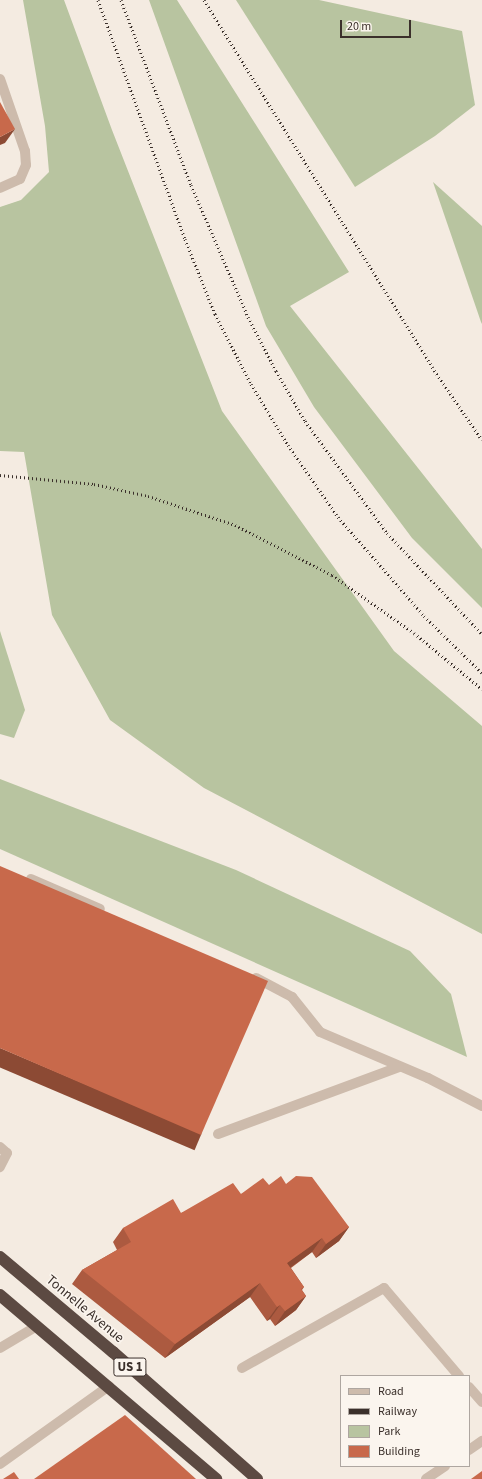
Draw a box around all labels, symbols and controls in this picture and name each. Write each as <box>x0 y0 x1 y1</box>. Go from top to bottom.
scale bar <box>342 12 413 38</box>
text: 20 m <box>347 18 371 35</box>
street label: Tonnelle Avenue <box>43 1272 127 1346</box>
road number: US 1 <box>113 1356 147 1378</box>
legend <box>340 1375 470 1467</box>
text: Road <box>378 1383 404 1400</box>
text: Railway <box>378 1403 417 1420</box>
text: Park <box>378 1423 400 1440</box>
text: Building <box>378 1443 420 1460</box>

